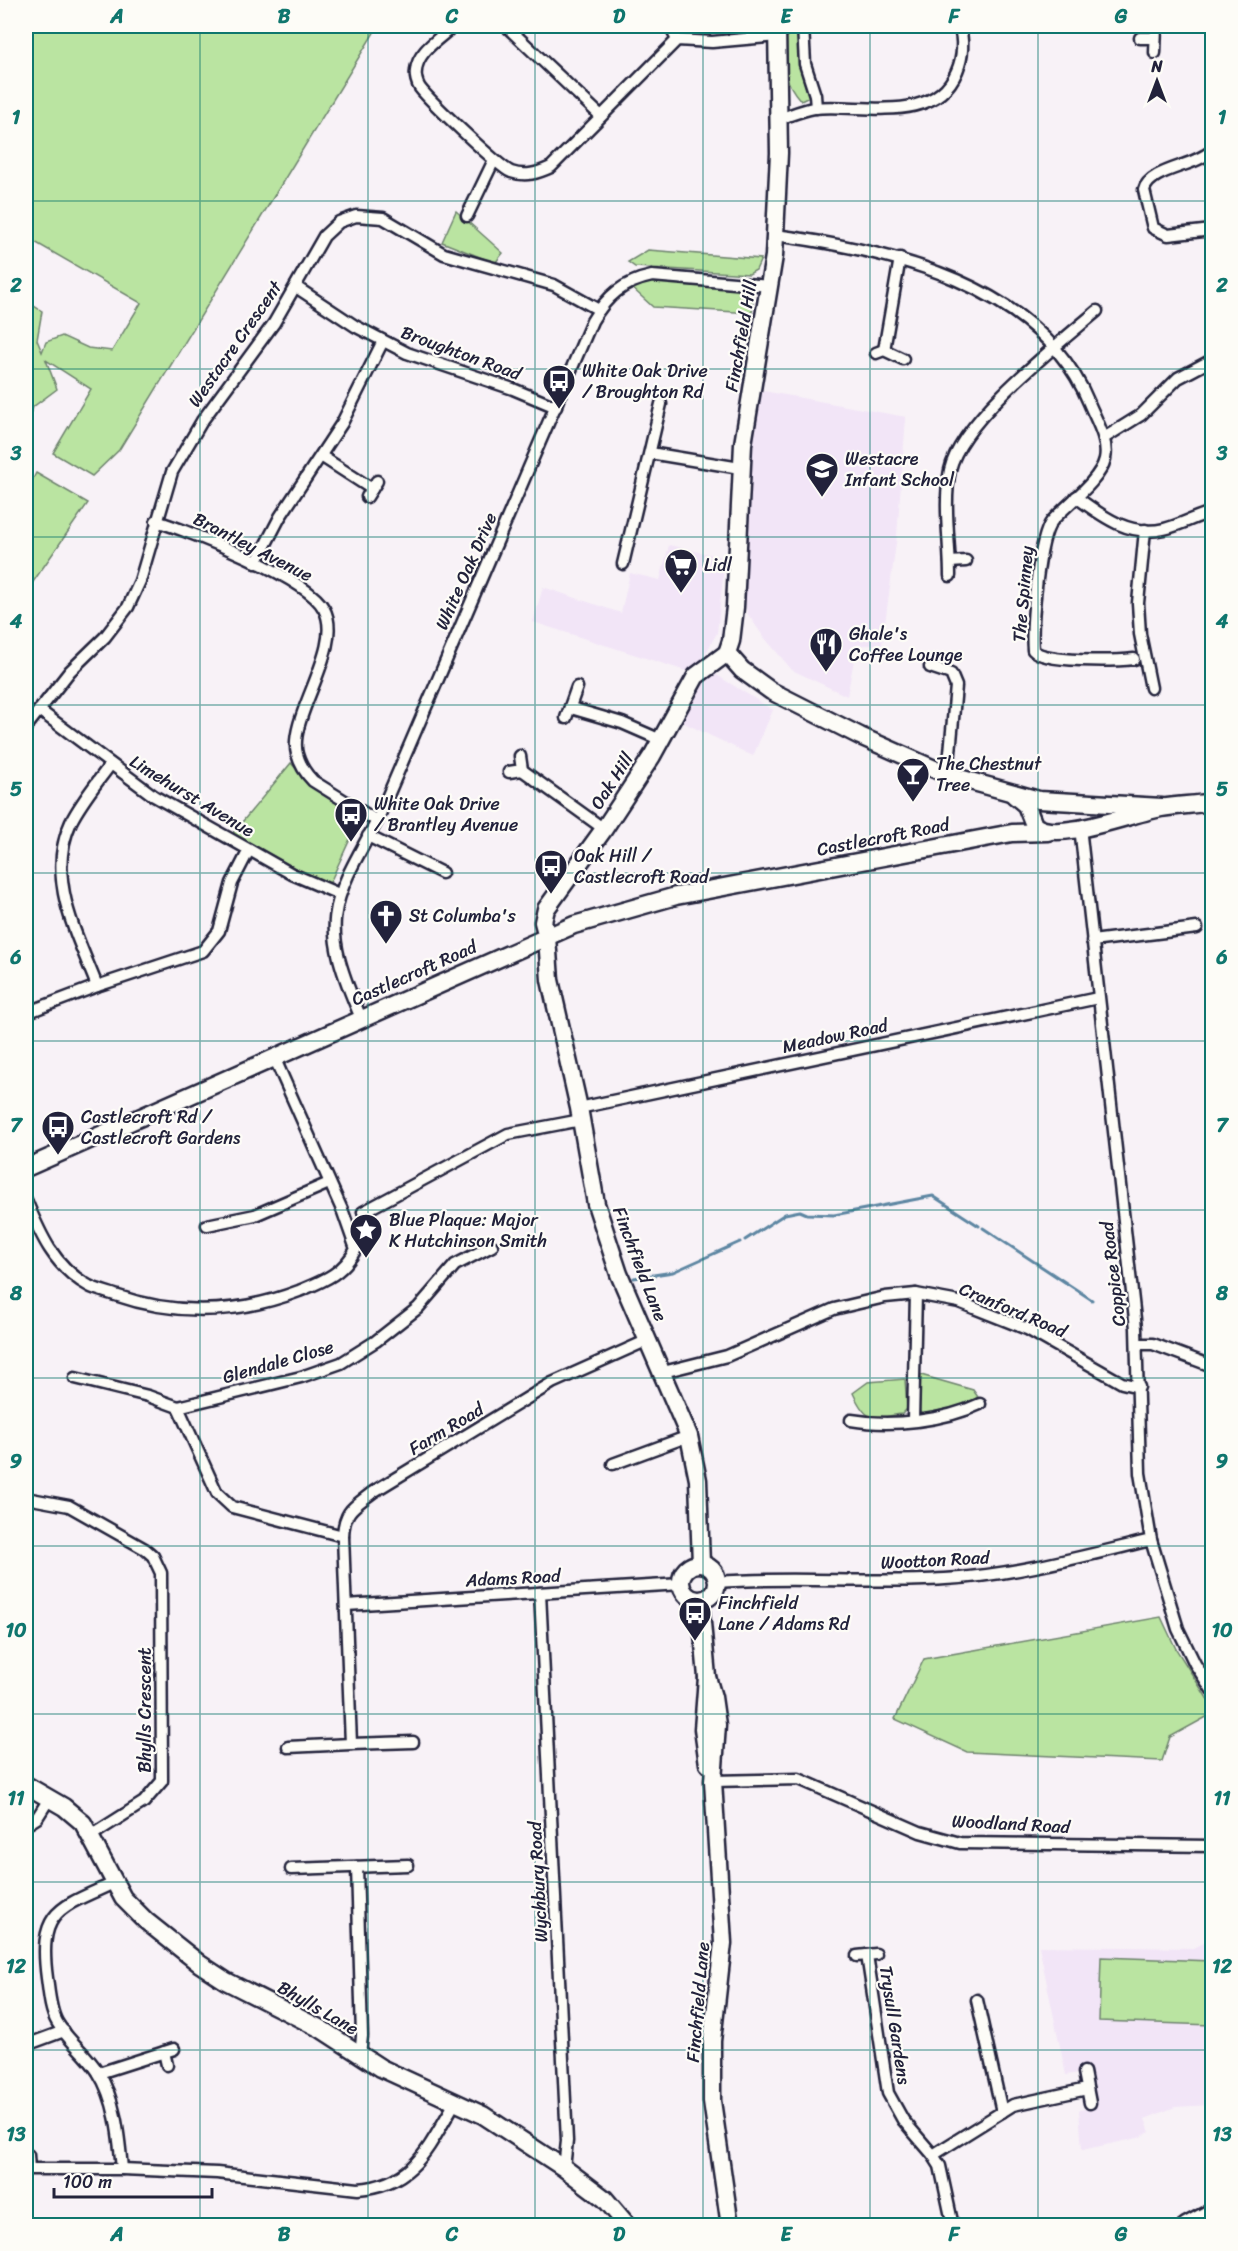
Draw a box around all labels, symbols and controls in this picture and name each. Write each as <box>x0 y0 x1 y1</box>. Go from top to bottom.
text: A <box>109 0 124 34</box>
text: B <box>278 0 291 34</box>
text: C <box>445 0 459 34</box>
text: D <box>613 0 626 34</box>
text: E <box>780 0 793 34</box>
text: F <box>948 0 961 34</box>
text: G <box>1114 0 1128 34</box>
north arrow <box>1127 51 1187 111</box>
text: N <box>1150 52 1163 81</box>
text: 1 <box>12 100 21 135</box>
text: 1 <box>1218 100 1227 135</box>
text: 2 <box>9 268 22 303</box>
text: 2 <box>1215 268 1228 303</box>
street label: Westacre Crescent <box>179 273 291 414</box>
street label: Finchfield Hill <box>715 277 767 394</box>
street label: Broughton Road <box>396 316 527 390</box>
place label: White Oak Drive / Broughton Rd <box>582 355 708 408</box>
bus stop icon: White Oak Drive / Broughton Rd <box>541 363 577 410</box>
text: 3 <box>10 436 22 471</box>
text: 3 <box>1216 436 1228 471</box>
place label: Westacre Infant School <box>844 443 955 496</box>
school or university icon: Westacre Infant School <box>804 451 840 498</box>
street label: Brantley Avenue <box>188 503 318 591</box>
street label: White Oak Drive <box>426 507 506 635</box>
street label: The Spinney <box>1003 544 1043 644</box>
supermarket icon: Lidl <box>663 547 699 594</box>
place label: Lidl <box>704 549 733 581</box>
text: 4 <box>9 604 23 639</box>
text: 4 <box>1215 604 1229 639</box>
place label: Ghale's Coffee Lounge <box>849 618 963 671</box>
restaurant icon: Ghale's Coffee Lounge <box>808 626 844 673</box>
street label: Oak Hill <box>581 745 643 816</box>
street label: Limehurst Avenue <box>123 746 261 846</box>
place label: The Chestnut Tree <box>936 748 1042 801</box>
bar icon: The Chestnut Tree <box>895 756 931 803</box>
text: 5 <box>10 772 22 807</box>
text: 5 <box>1216 772 1228 807</box>
place label: White Oak Drive / Brantley Avenue <box>374 788 518 841</box>
bus stop icon: White Oak Drive / Brantley Avenue <box>333 796 369 843</box>
street label: Castlecroft Road <box>814 808 954 866</box>
place label: Oak Hill / Castlecroft Road <box>574 840 710 893</box>
bus stop icon: Oak Hill / Castlecroft Road <box>533 848 569 895</box>
church icon: St Columba's <box>368 898 404 945</box>
place label: St Columba's <box>409 900 516 932</box>
street label: Castlecroft Road <box>346 930 483 1015</box>
text: 6 <box>9 940 22 975</box>
text: 6 <box>1215 940 1228 975</box>
street label: Meadow Road <box>779 1009 892 1063</box>
place label: Castlecroft Rd / Castlecroft Gardens <box>81 1101 241 1154</box>
text: 7 <box>10 1108 23 1143</box>
text: 7 <box>1216 1108 1229 1143</box>
bus stop icon: Castlecroft Rd / Castlecroft Gardens <box>40 1109 76 1156</box>
street label: Finchfield Lane <box>603 1202 677 1326</box>
place label: Blue Plaque: Major K Hutchinson Smith <box>389 1204 547 1257</box>
place icon: Blue Plaque: Major K Hutchinson Smith <box>348 1212 384 1259</box>
street label: Coppice Road <box>1091 1218 1135 1328</box>
street label: Cranford Road <box>954 1273 1073 1348</box>
text: 8 <box>9 1276 23 1311</box>
text: 8 <box>1215 1276 1229 1311</box>
street label: Glendale Close <box>219 1331 337 1393</box>
street label: Farm Road <box>402 1393 491 1464</box>
text: 9 <box>10 1444 22 1479</box>
text: 9 <box>1216 1444 1228 1479</box>
street label: Wootton Road <box>880 1541 992 1579</box>
street label: Adams Road <box>464 1559 563 1597</box>
place label: Finchfield Lane / Adams Rd <box>718 1587 851 1640</box>
bus stop icon: Finchfield Lane / Adams Rd <box>677 1595 713 1642</box>
text: 10 <box>5 1613 27 1648</box>
text: 10 <box>1211 1613 1233 1648</box>
street label: Bhylls Crescent <box>129 1647 161 1773</box>
text: 11 <box>7 1781 25 1816</box>
text: 11 <box>1213 1781 1231 1816</box>
street label: Woodland Road <box>951 1805 1072 1843</box>
street label: Wychbury Road <box>519 1819 557 1943</box>
street label: Finchfield Lane <box>677 1940 719 2064</box>
text: 12 <box>6 1949 27 1984</box>
text: 12 <box>1212 1949 1233 1984</box>
street label: Trysull Gardens <box>870 1963 920 2087</box>
street label: Bhylls Lane <box>271 1972 365 2044</box>
text: 13 <box>6 2117 26 2152</box>
text: 13 <box>1212 2117 1232 2152</box>
scale bar <box>54 2161 212 2199</box>
text: 100 m <box>63 2166 112 2198</box>
text: A <box>109 2217 124 2251</box>
text: B <box>278 2217 291 2251</box>
text: C <box>445 2217 459 2251</box>
text: D <box>613 2217 626 2251</box>
text: E <box>780 2217 793 2251</box>
text: F <box>948 2217 961 2251</box>
text: G <box>1114 2217 1128 2251</box>

